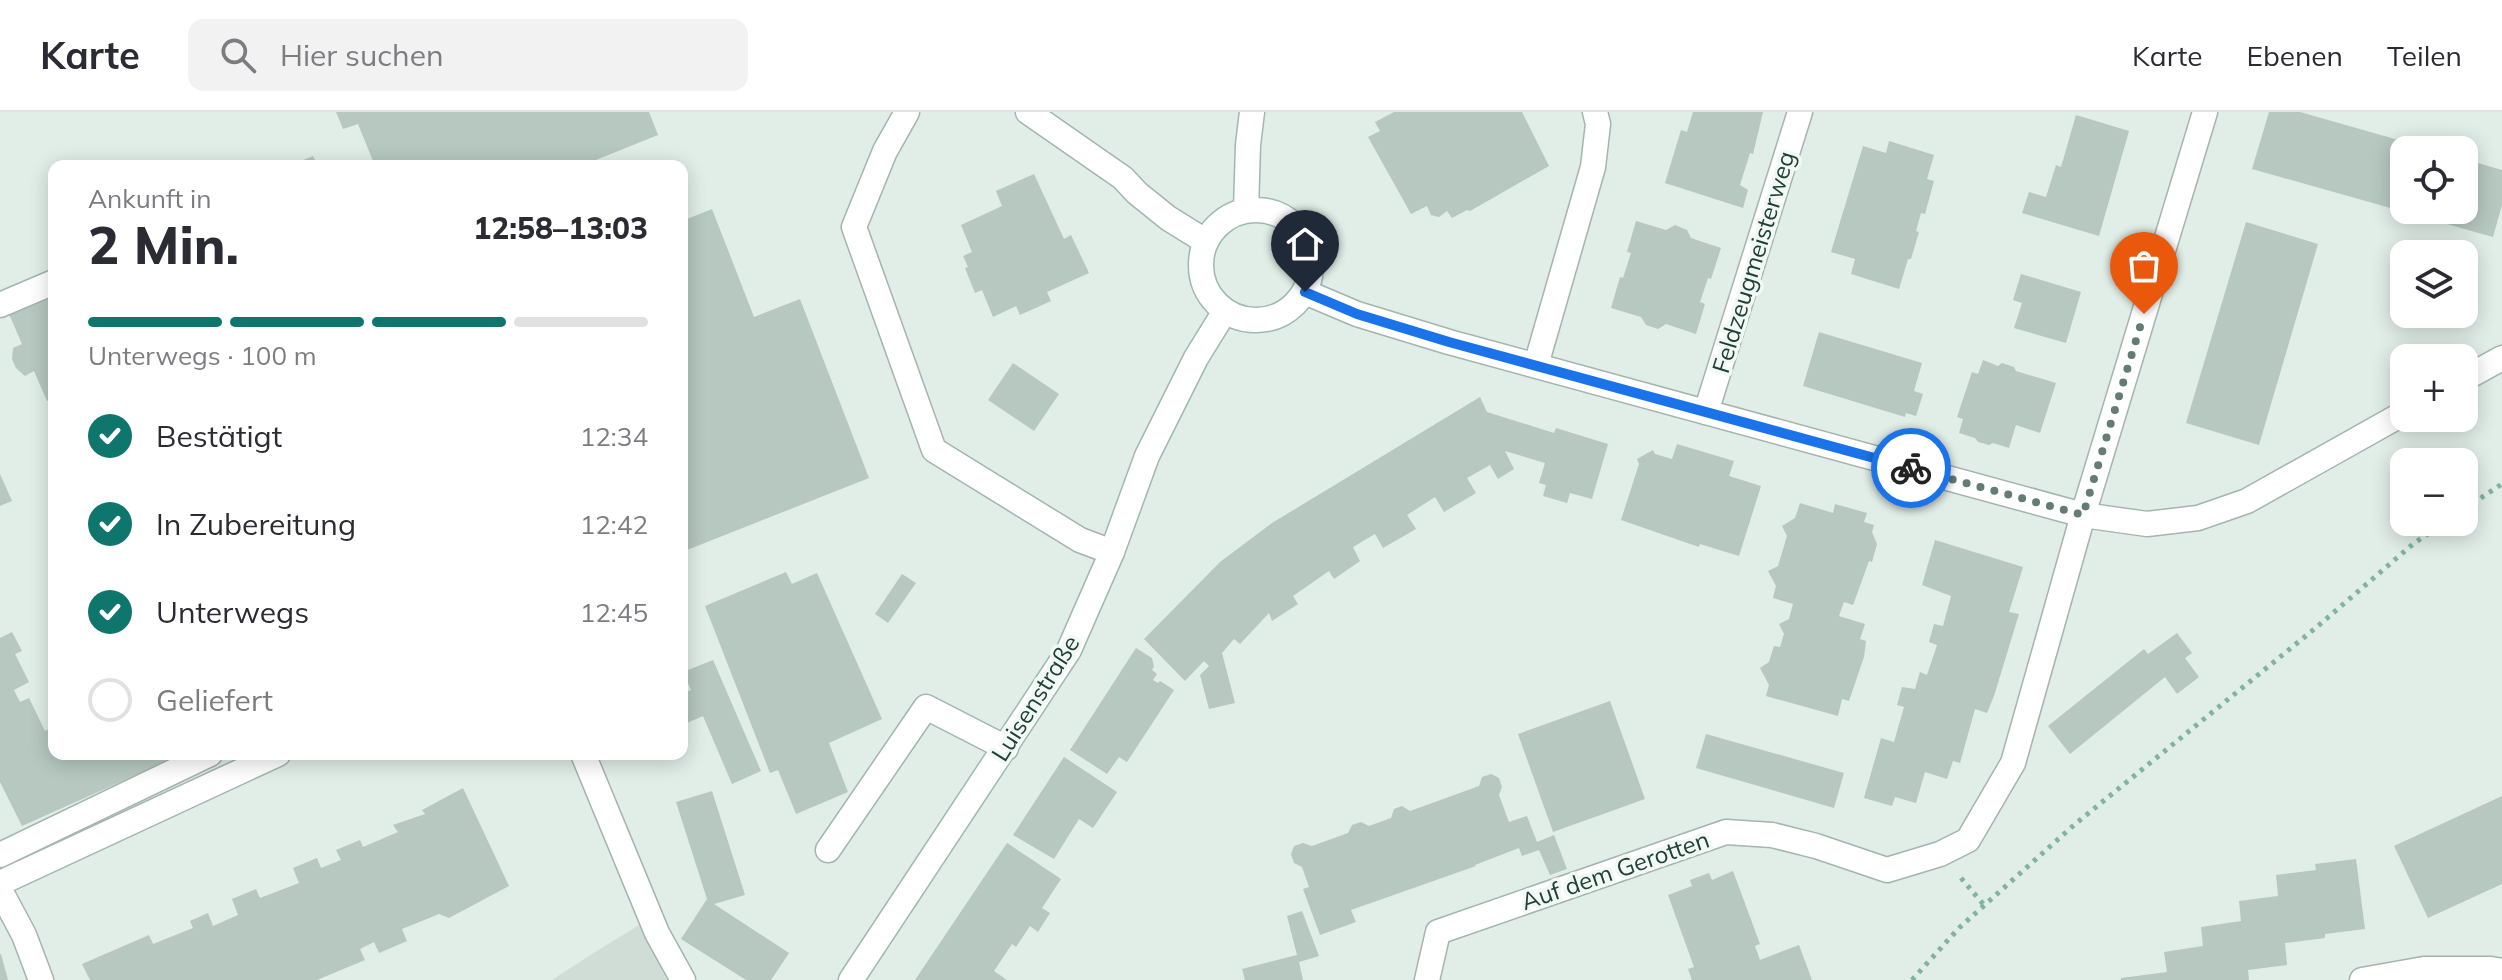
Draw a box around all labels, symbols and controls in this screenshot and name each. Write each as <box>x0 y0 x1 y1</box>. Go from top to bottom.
search box <box>188 19 748 91</box>
text: Karte <box>40 31 140 79</box>
icon: search <box>216 33 260 77</box>
text: Hier suchen <box>280 36 444 74</box>
text: Karte <box>2132 38 2202 73</box>
text: Ebenen <box>2246 38 2343 73</box>
text: Teilen <box>2387 38 2462 73</box>
map controls <box>2390 136 2478 536</box>
button: locate <box>2390 136 2478 224</box>
street label: Feldzeugmeisterweg <box>1705 147 1801 377</box>
text: Ankunft in <box>88 182 211 215</box>
text: 12:58–13:03 <box>473 209 648 247</box>
pin <box>1271 210 1339 292</box>
text: 2 Min. <box>88 212 239 277</box>
icon: home <box>1283 222 1327 266</box>
pin <box>2110 232 2178 314</box>
button: layers <box>2390 240 2478 328</box>
icon: bag <box>2122 244 2166 288</box>
text: Unterwegs · 100 m <box>88 339 317 372</box>
button: + <box>2390 344 2478 432</box>
icon: check <box>88 414 132 458</box>
text: Bestätigt <box>156 417 282 455</box>
text: 12:34 <box>580 420 648 453</box>
courier <box>1871 428 1951 508</box>
icon: bike <box>1889 446 1933 490</box>
button: − <box>2390 448 2478 536</box>
icon: check <box>88 502 132 546</box>
text: In Zubereitung <box>156 505 356 543</box>
text: 12:42 <box>580 508 648 541</box>
icon: check <box>88 590 132 634</box>
text: Unterwegs <box>156 593 309 631</box>
text: 12:45 <box>580 596 648 629</box>
street label: Luisenstraße <box>984 629 1086 767</box>
text: Geliefert <box>156 681 273 719</box>
street label: Auf dem Gerotten <box>1517 824 1713 916</box>

